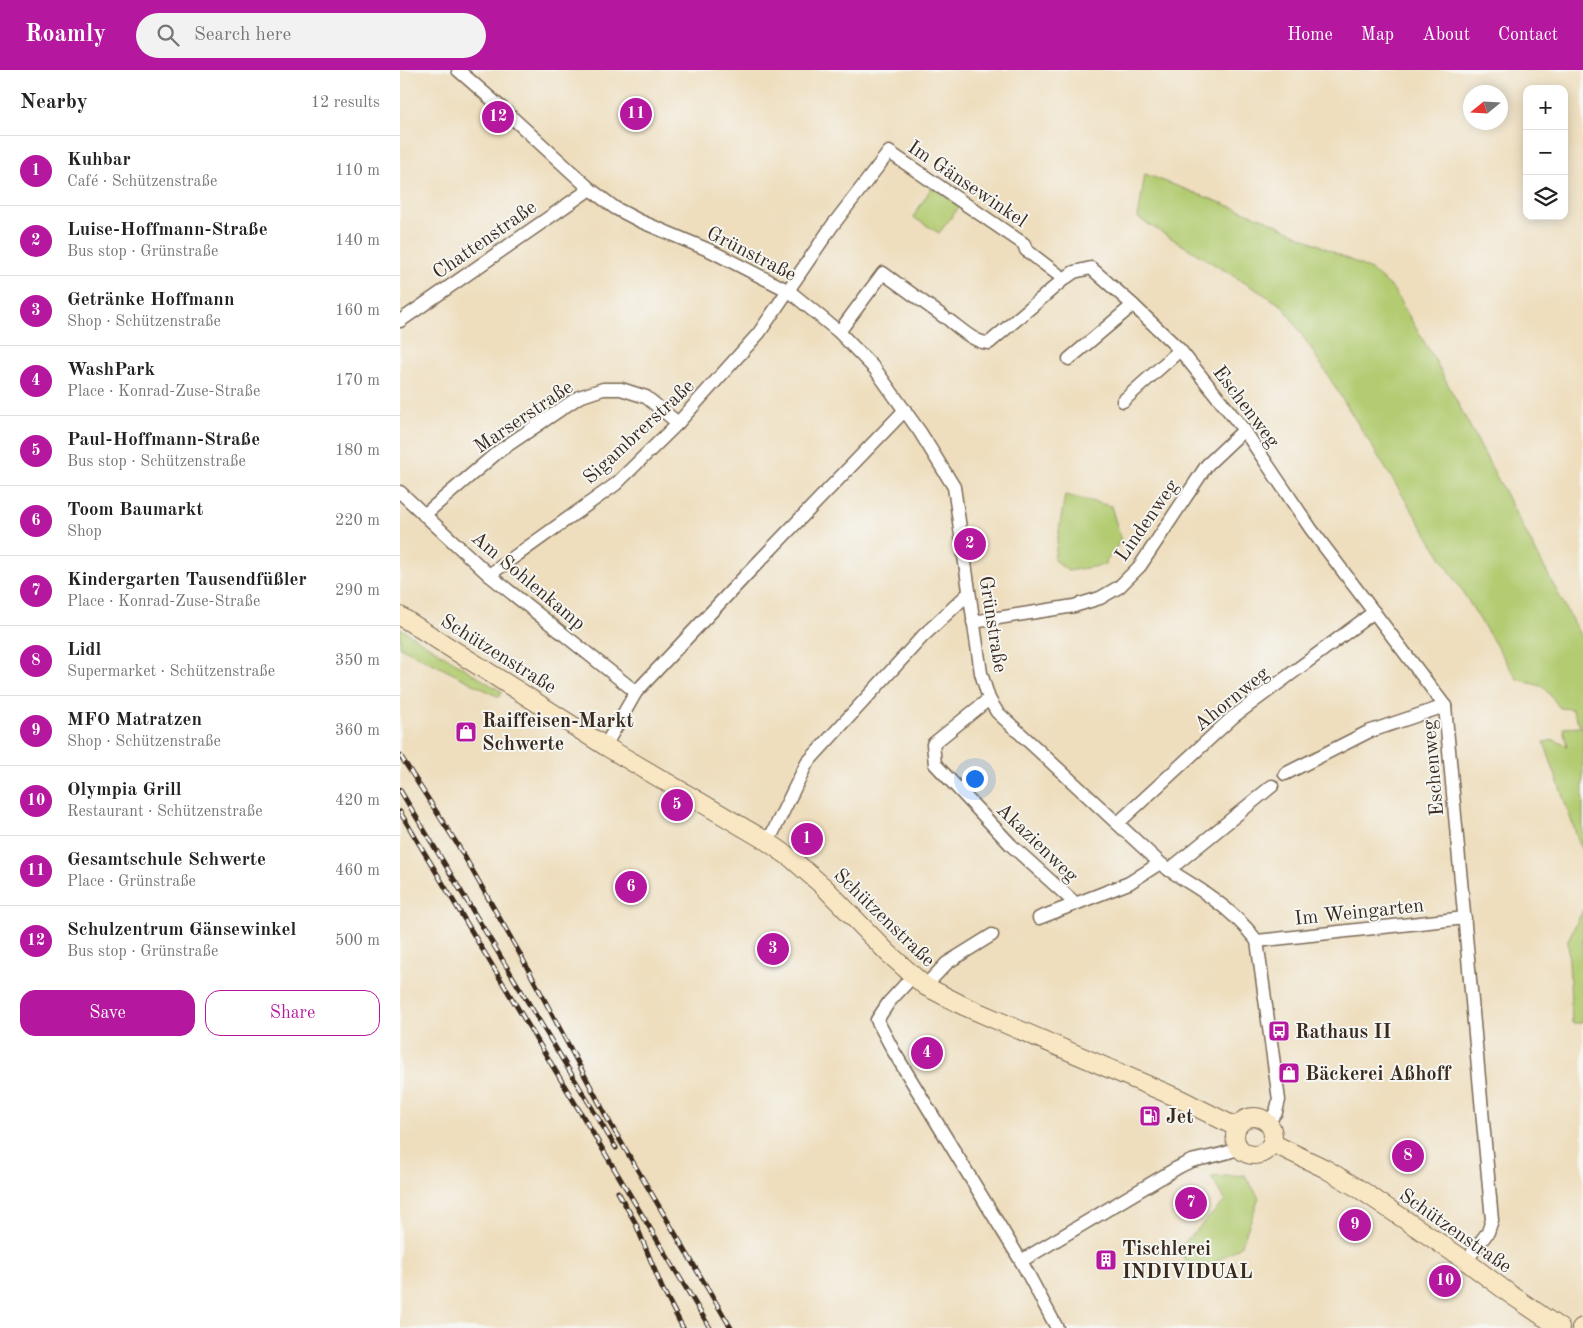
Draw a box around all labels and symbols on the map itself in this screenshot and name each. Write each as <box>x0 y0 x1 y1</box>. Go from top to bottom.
north arrow <box>1463 85 1508 130</box>
pin: 11 <box>620 95 652 133</box>
pin: 12 <box>482 98 514 136</box>
street label: Im Gänsewinkel <box>904 137 1030 232</box>
street label: Chattenstraße <box>430 198 541 284</box>
street label: Grünstraße <box>703 224 799 286</box>
street label: Eschenweg <box>1208 363 1283 452</box>
street label: Sigambrerstraße <box>580 376 699 489</box>
street label: Marserstraße <box>471 377 577 458</box>
street label: Lindenweg <box>1112 477 1183 566</box>
pin: 2 <box>954 525 986 563</box>
street label: Am Sohlenkamp <box>467 528 588 635</box>
street label: Grünstraße <box>975 575 1010 674</box>
street label: Schützenstraße <box>437 611 559 698</box>
street label: Ahornweg <box>1191 663 1274 736</box>
place label: Raiffeisen-Markt Schwerte <box>482 712 634 755</box>
street label: Eschenweg <box>1420 719 1448 817</box>
shop icon: Raiffeisen-Markt Schwerte <box>454 720 478 744</box>
your location <box>962 766 988 792</box>
pin: 5 <box>661 786 693 824</box>
street label: Akazienweg <box>992 800 1081 887</box>
pin: 1 <box>791 820 823 858</box>
street label: Schützenstraße <box>829 865 938 971</box>
pin: 6 <box>615 868 647 906</box>
street label: Im Weingarten <box>1293 896 1425 930</box>
pin: 3 <box>757 930 789 968</box>
bus stop icon: Rathaus II <box>1267 1019 1291 1043</box>
place label: Rathaus II <box>1295 1023 1391 1043</box>
pin: 4 <box>911 1034 943 1072</box>
shop icon: Bäckerei Aßhoff <box>1277 1061 1301 1085</box>
place label: Bäckerei Aßhoff <box>1305 1065 1452 1085</box>
fuel station icon: Jet <box>1138 1104 1162 1128</box>
place label: Jet <box>1166 1108 1194 1128</box>
pin: 8 <box>1392 1137 1424 1175</box>
pin: 7 <box>1175 1184 1207 1222</box>
street label: Schützenstraße <box>1395 1186 1515 1278</box>
pin: 9 <box>1339 1206 1371 1244</box>
place label: Tischlerei INDIVIDUAL <box>1122 1240 1252 1283</box>
building icon: Tischlerei INDIVIDUAL <box>1094 1248 1118 1272</box>
pin: 10 <box>1429 1262 1461 1300</box>

